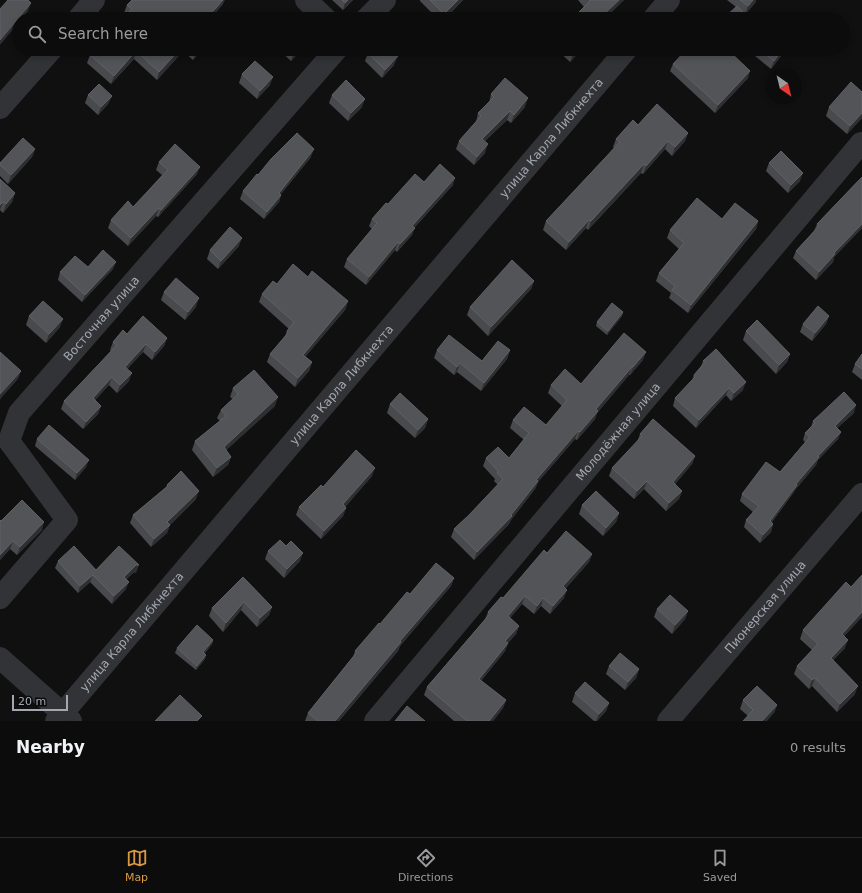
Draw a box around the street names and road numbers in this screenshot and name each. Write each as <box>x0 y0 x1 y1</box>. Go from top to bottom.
street label: улица Карла Либкнехта <box>497 75 606 201</box>
street label: Восточная улица <box>61 273 142 364</box>
street label: улица Карла Либкнехта <box>287 322 396 448</box>
street label: Молодёжная улица <box>573 380 663 483</box>
street label: Пионерская улица <box>722 558 809 656</box>
street label: улица Карла Либкнехта <box>77 569 186 694</box>

